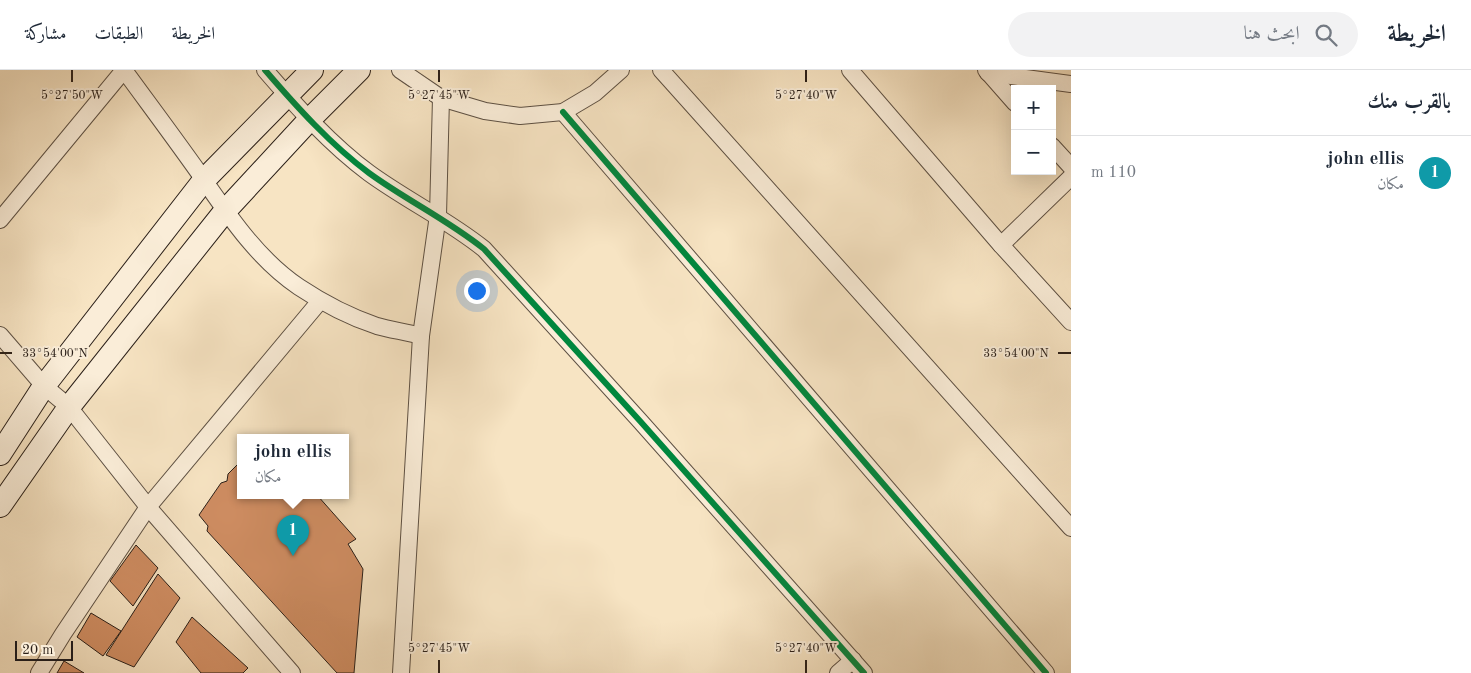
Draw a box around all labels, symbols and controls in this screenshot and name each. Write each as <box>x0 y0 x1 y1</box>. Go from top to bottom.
search box <box>1008 12 1358 57</box>
icon: search <box>1312 21 1340 49</box>
text: الخريطة <box>1388 23 1446 47</box>
text: مشاركة <box>25 25 66 43</box>
text: الطبقات <box>94 25 143 43</box>
text: الخريطة <box>171 25 215 43</box>
text: ابحث هنا <box>1244 25 1300 44</box>
map controls <box>1011 85 1056 175</box>
button: + <box>1011 85 1056 130</box>
text: 5°27'50"W <box>41 89 103 102</box>
text: 5°27'45"W <box>408 89 470 102</box>
text: 5°27'40"W <box>775 89 837 102</box>
text: بالقرب منك <box>1368 92 1451 113</box>
button: − <box>1011 130 1056 175</box>
text: john ellis <box>1327 150 1404 169</box>
text: 110 m <box>1091 165 1136 181</box>
text: 1 <box>1430 165 1440 181</box>
text: مكان <box>1377 177 1404 193</box>
your location <box>464 278 490 304</box>
text: 33°54'00"N <box>22 347 88 360</box>
text: 33°54'00"N <box>983 347 1049 360</box>
popup <box>237 434 349 499</box>
text: john ellis <box>255 443 331 462</box>
text: مكان <box>255 470 282 486</box>
pin: 1 <box>277 515 309 556</box>
scale bar <box>15 638 72 661</box>
text: 5°27'45"W <box>408 642 470 655</box>
text: 5°27'40"W <box>775 642 837 655</box>
text: 20 m <box>22 643 53 657</box>

